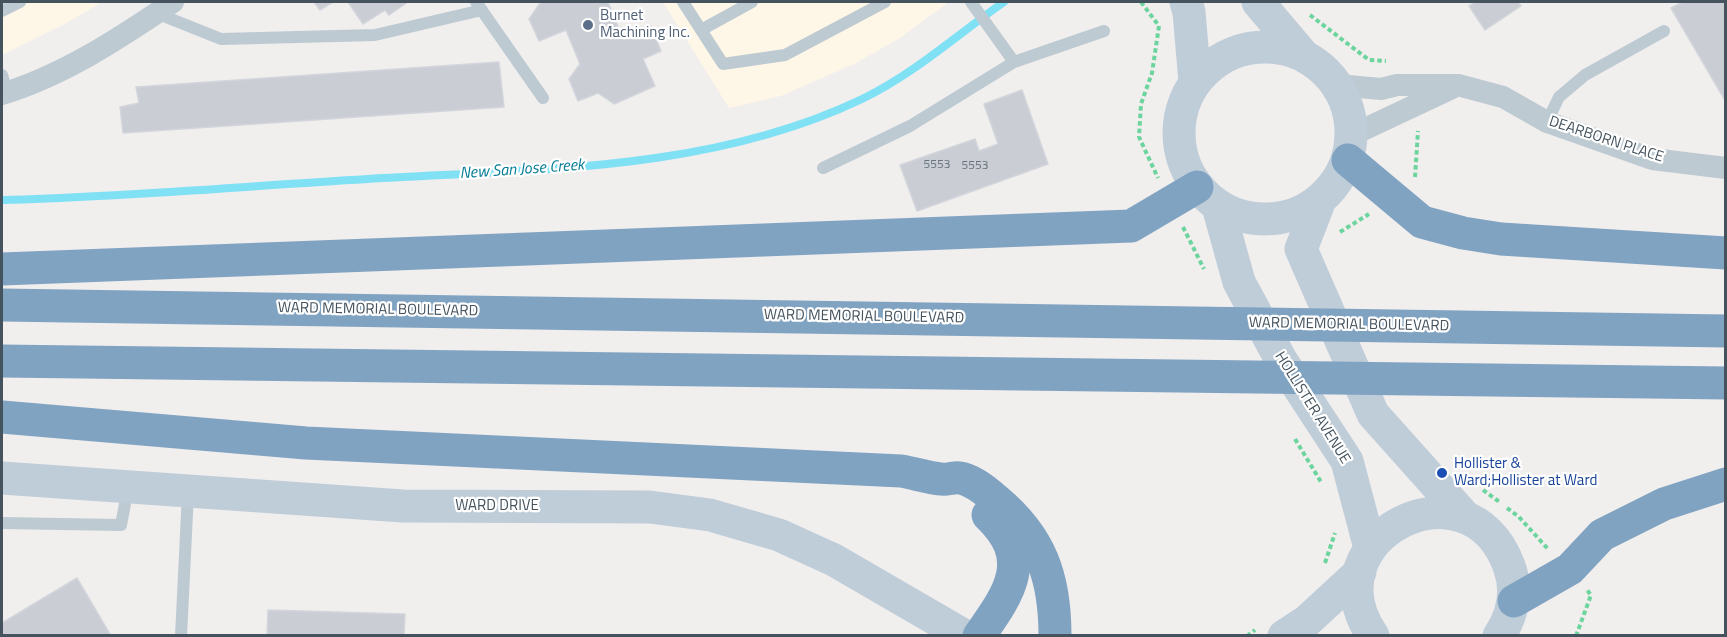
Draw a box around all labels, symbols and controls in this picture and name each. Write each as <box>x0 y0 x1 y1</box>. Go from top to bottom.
place label: Burnet Machining Inc. <box>600 7 690 42</box>
marker: Burnet Machining Inc. <box>581 18 595 32</box>
street label: DEARBORN PLACE <box>1547 113 1665 167</box>
water label: New San Jose Creek <box>459 156 585 184</box>
house number: 5553 <box>924 158 950 172</box>
house number: 5553 <box>962 159 988 173</box>
street label: WARD MEMORIAL BOULEVARD <box>278 299 478 321</box>
street label: WARD MEMORIAL BOULEVARD <box>764 306 964 328</box>
street label: WARD MEMORIAL BOULEVARD <box>1249 314 1449 336</box>
street label: HOLLISTER AVENUE <box>1270 349 1354 467</box>
place label: Hollister & Ward;Hollister at Ward <box>1454 455 1597 490</box>
marker: Hollister & Ward;Hollister at Ward <box>1435 466 1449 480</box>
street label: WARD DRIVE <box>455 497 539 515</box>

